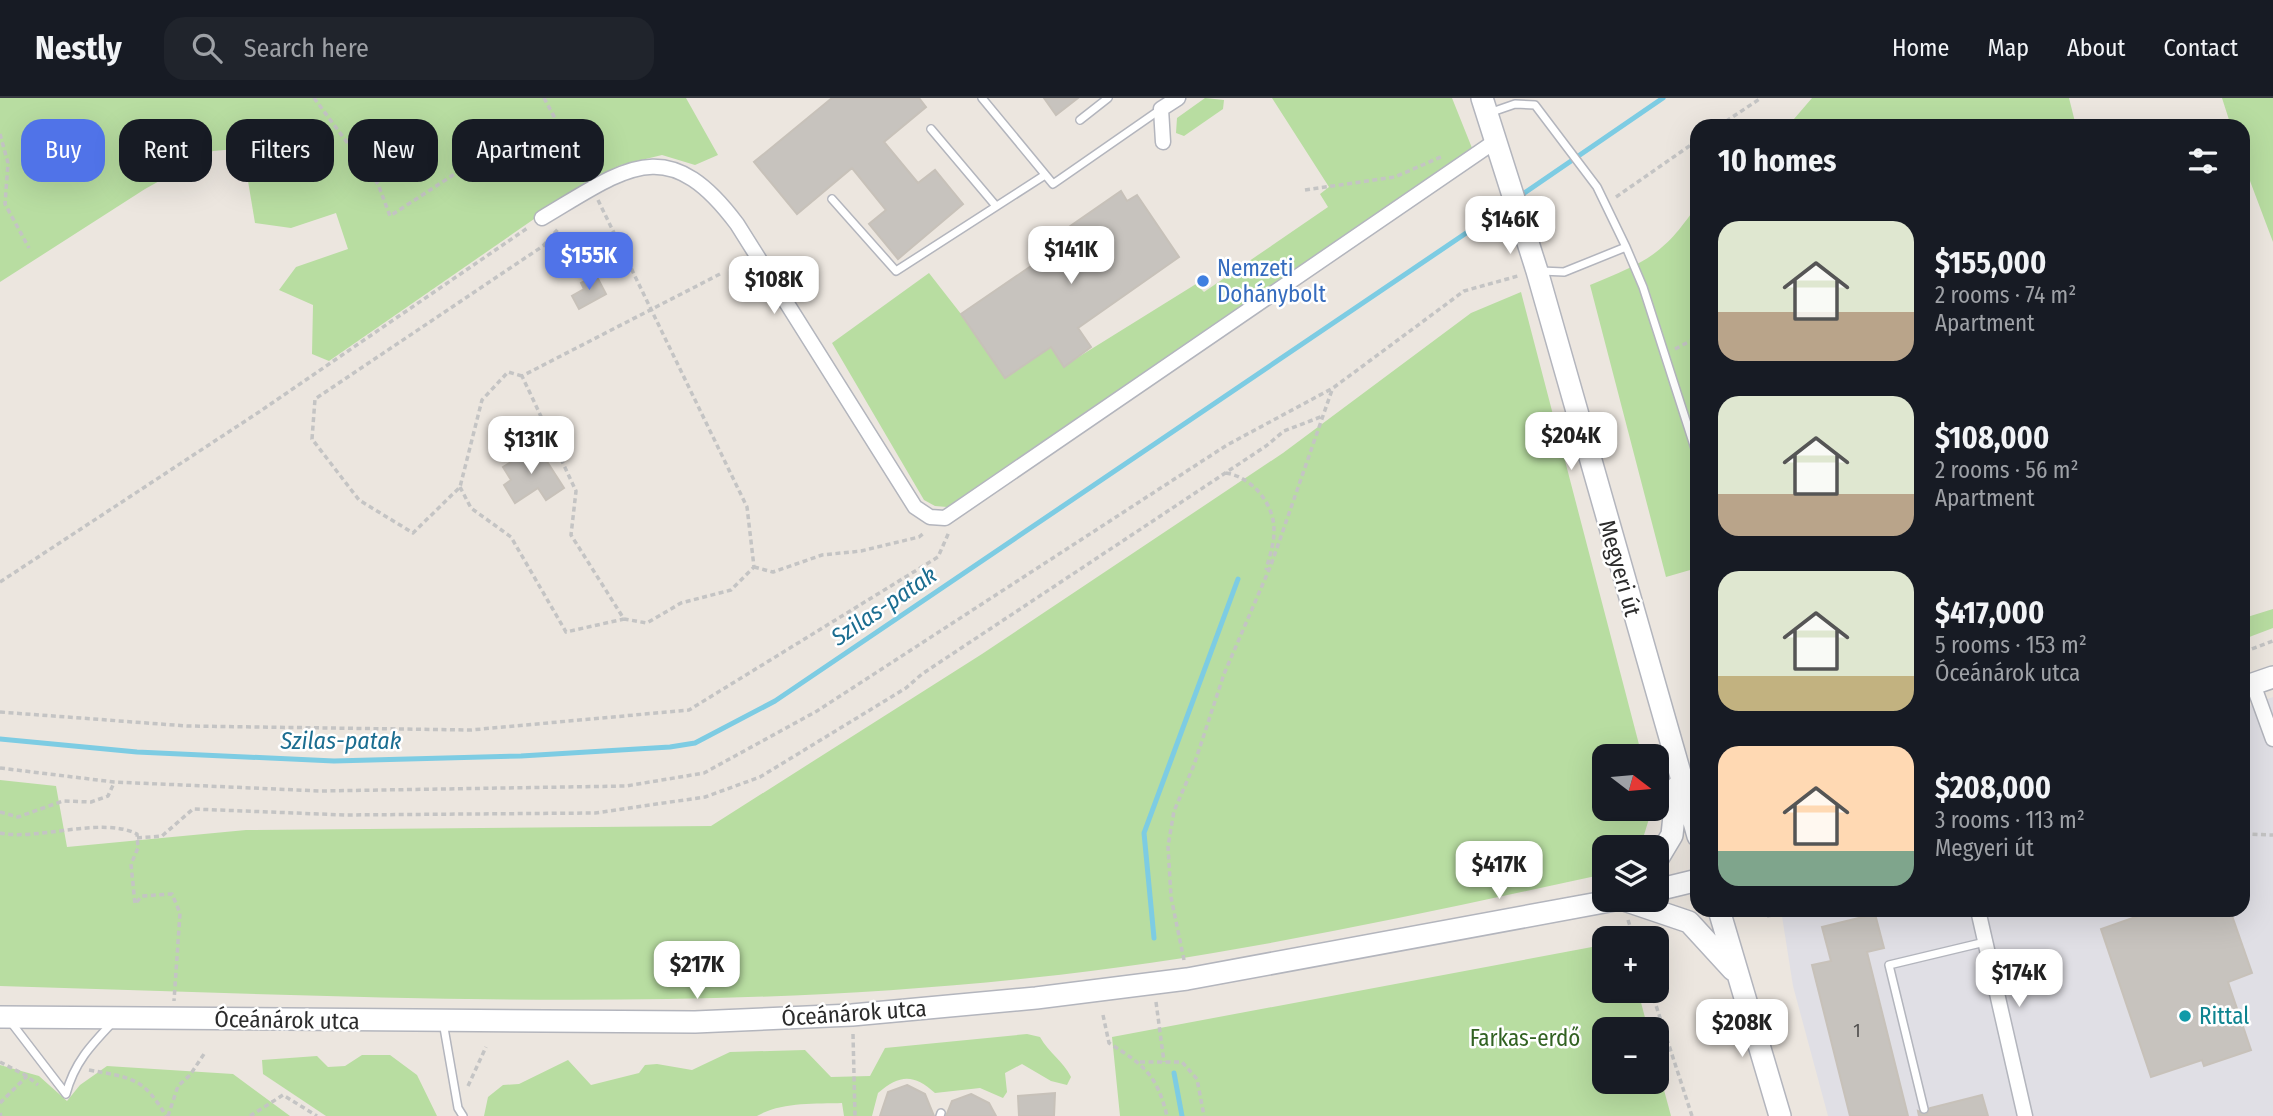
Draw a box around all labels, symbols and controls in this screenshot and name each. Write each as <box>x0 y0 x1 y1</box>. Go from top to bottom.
search box <box>164 17 654 80</box>
text: Nestly <box>35 28 122 68</box>
icon: search <box>188 29 226 67</box>
text: Search here <box>244 33 369 64</box>
text: Home <box>1892 34 1949 62</box>
text: Map <box>1987 34 2029 62</box>
text: About <box>2067 34 2125 62</box>
text: Contact <box>2163 34 2238 62</box>
chip: Buy <box>21 119 105 182</box>
chip: Rent <box>119 119 212 182</box>
chip: Filters <box>226 119 334 182</box>
chip: New <box>348 119 438 182</box>
chip: Apartment <box>452 119 604 182</box>
icon: filters <box>2184 142 2222 180</box>
text: 10 homes <box>1718 143 1836 179</box>
pin: $146K <box>1461 197 1559 256</box>
text: $146K <box>1481 205 1539 233</box>
pin: $141K <box>1022 226 1120 286</box>
pin: $155K <box>540 232 638 292</box>
text: $141K <box>1044 235 1098 263</box>
text: $155K <box>561 241 617 269</box>
text: $155,000 <box>1935 245 2046 281</box>
icon: home <box>1774 249 1858 333</box>
place label: Nemzeti Dohánybolt <box>1217 254 1326 308</box>
pin: $108K <box>725 256 823 316</box>
text: $108K <box>745 265 803 293</box>
marker: Nemzeti Dohánybolt <box>1195 273 1211 289</box>
text: 2 rooms · 74 m² <box>1935 281 2076 309</box>
text: Apartment <box>1935 309 2035 337</box>
pin: $204K <box>1522 412 1620 472</box>
pin: $131K <box>482 416 580 476</box>
text: $108,000 <box>1935 420 2049 456</box>
text: $204K <box>1541 421 1601 449</box>
icon: home <box>1774 424 1858 508</box>
text: $131K <box>504 425 558 453</box>
text: 2 rooms · 56 m² <box>1935 456 2079 484</box>
text: Apartment <box>1935 484 2035 512</box>
street label: Megyeri út <box>1593 517 1647 620</box>
water label: Szilas-patak <box>825 560 942 652</box>
text: $417,000 <box>1935 595 2044 631</box>
icon: home <box>1774 599 1858 683</box>
text: 5 rooms · 153 m² <box>1935 631 2087 659</box>
text: Óceánárok utca <box>1935 659 2080 687</box>
water label: Szilas-patak <box>280 727 402 755</box>
north arrow <box>1592 744 1670 821</box>
map controls <box>1592 744 1669 1094</box>
text: $208,000 <box>1935 770 2051 806</box>
icon: home <box>1774 774 1858 858</box>
text: 3 rooms · 113 m² <box>1935 806 2085 834</box>
text: Megyeri út <box>1935 834 2034 862</box>
button: layers <box>1592 835 1669 912</box>
pin: $417K <box>1450 842 1548 901</box>
text: $417K <box>1472 850 1526 878</box>
button: + <box>1592 926 1669 1003</box>
pin: $217K <box>648 942 746 1001</box>
text: $217K <box>670 950 724 978</box>
pin: $174K <box>1970 950 2068 1009</box>
text: $174K <box>1992 958 2046 986</box>
street label: Óceánárok utca <box>781 994 927 1032</box>
pin: $208K <box>1693 1000 1791 1059</box>
place label: Rittal <box>2199 1002 2249 1030</box>
street label: Óceánárok utca <box>214 1005 360 1035</box>
text: $208K <box>1712 1008 1772 1036</box>
marker: Rittal <box>2177 1008 2193 1024</box>
button: − <box>1592 1017 1669 1094</box>
house number: 1 <box>1853 1019 1861 1042</box>
park label: Farkas-erdő <box>1470 1024 1580 1052</box>

